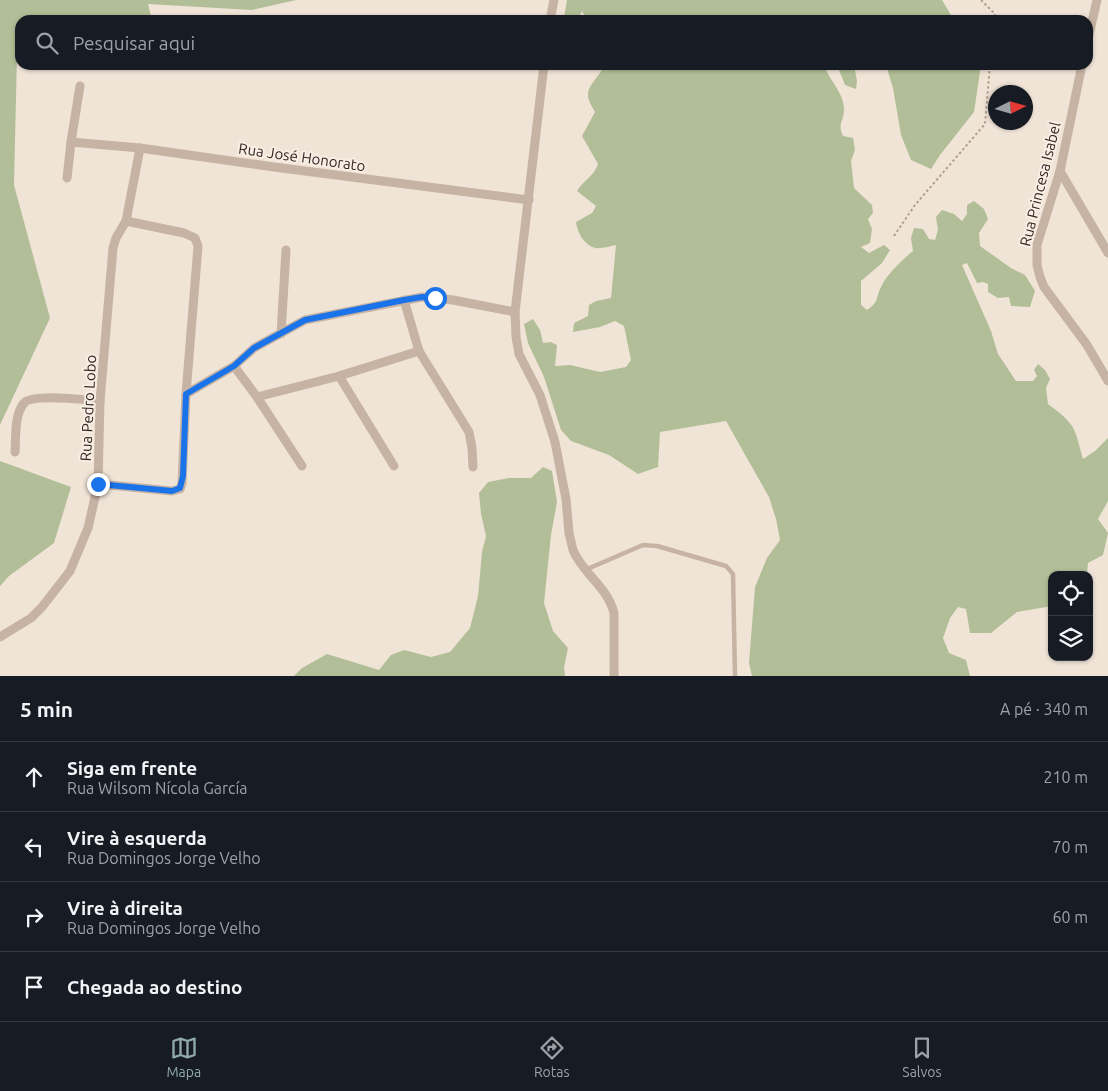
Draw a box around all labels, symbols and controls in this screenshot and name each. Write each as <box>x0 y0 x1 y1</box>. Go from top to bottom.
search box <box>15 15 1093 70</box>
icon: search <box>33 29 61 57</box>
text: Pesquisar aqui <box>73 32 195 54</box>
north arrow <box>988 85 1033 130</box>
street label: Rua Princesa Isabel <box>1016 120 1064 248</box>
street label: Rua José Honorato <box>237 140 367 174</box>
route start <box>424 287 447 310</box>
street label: Rua Pedro Lobo <box>77 354 99 462</box>
route end <box>87 473 110 496</box>
map controls <box>1048 571 1093 661</box>
button: locate <box>1048 571 1093 616</box>
button: layers <box>1048 616 1093 661</box>
text: 5 min <box>20 697 73 721</box>
text: A pé · 340 m <box>1000 700 1088 718</box>
text: Siga em frente <box>67 757 197 779</box>
icon: ahead <box>20 763 48 791</box>
text: 210 m <box>1043 768 1088 786</box>
text: Rua Wilsom Nícola García <box>67 779 248 797</box>
text: Vire à esquerda <box>67 827 207 849</box>
icon: left <box>20 833 48 861</box>
text: 70 m <box>1052 838 1088 856</box>
text: Rua Domingos Jorge Velho <box>67 849 261 867</box>
text: Vire à direita <box>67 897 183 919</box>
icon: right <box>20 903 48 931</box>
text: 60 m <box>1052 908 1088 926</box>
text: Rua Domingos Jorge Velho <box>67 919 261 937</box>
icon: arrive <box>20 973 48 1001</box>
text: Chegada ao destino <box>67 976 243 998</box>
tab: Mapa <box>166 1034 201 1080</box>
tab: Rotas <box>534 1034 570 1080</box>
tab: Salvos <box>902 1034 942 1080</box>

